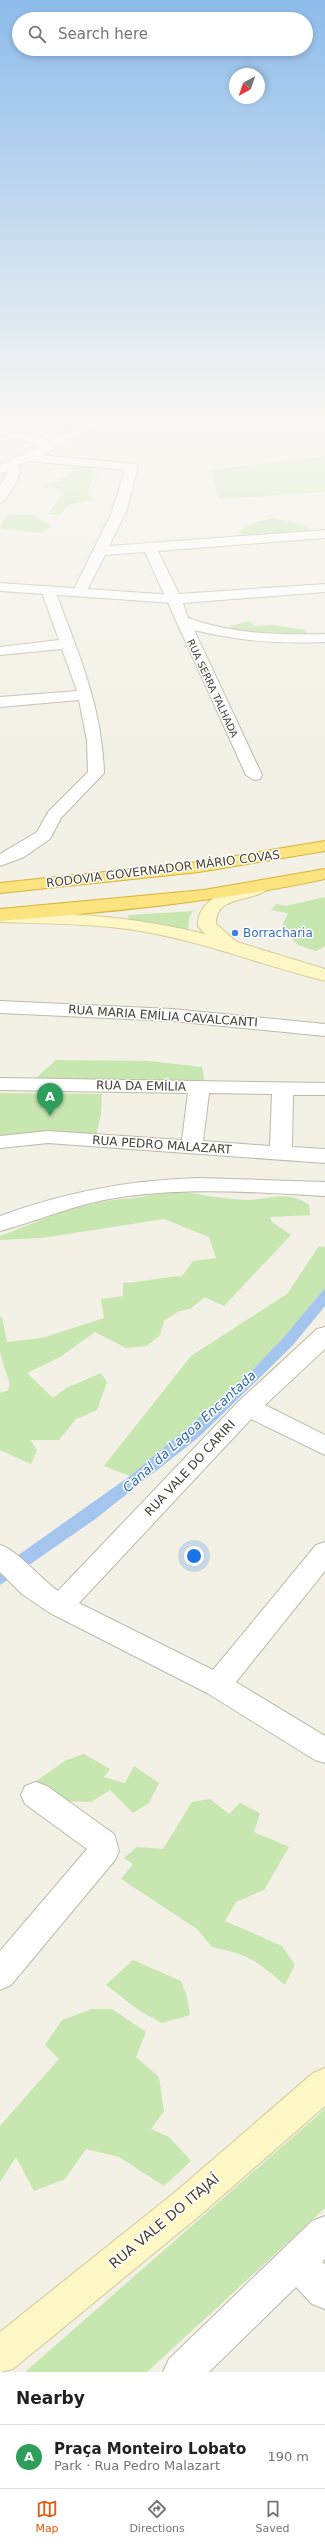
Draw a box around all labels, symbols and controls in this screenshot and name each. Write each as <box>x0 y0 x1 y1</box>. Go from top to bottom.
search box <box>12 12 313 56</box>
icon: search <box>26 23 48 45</box>
text: Search here <box>58 25 148 43</box>
north arrow <box>229 68 265 104</box>
street label: RUA SERRA TALHADA <box>185 637 240 739</box>
street label: RODOVIA GOVERNADOR MÁRIO COVAS <box>45 847 281 890</box>
place label: Borracharia <box>243 926 313 940</box>
marker: Borracharia <box>230 928 240 938</box>
street label: RUA MARIA EMÍLIA CAVALCANTI <box>68 1001 258 1030</box>
street label: RUA DA EMÍLIA <box>96 1077 187 1094</box>
pin: A <box>37 1083 63 1116</box>
street label: RUA PEDRO MALAZART <box>92 1133 233 1157</box>
water label: Canal da Lagoa Encantada <box>120 1368 259 1495</box>
street label: RUA VALE DO CARIRI <box>142 1417 238 1519</box>
your location <box>184 1546 204 1566</box>
street label: RUA VALE DO ITAJAÍ <box>106 2170 222 2272</box>
text: Nearby <box>16 2388 85 2408</box>
text: Praça Monteiro Lobato <box>54 2440 246 2458</box>
text: A <box>24 2449 34 2464</box>
text: 190 m <box>267 2449 309 2464</box>
text: Park · Rua Pedro Malazart <box>54 2458 220 2473</box>
tab: Map <box>35 2498 59 2535</box>
tab: Directions <box>129 2498 185 2535</box>
tab: Saved <box>256 2498 290 2535</box>

